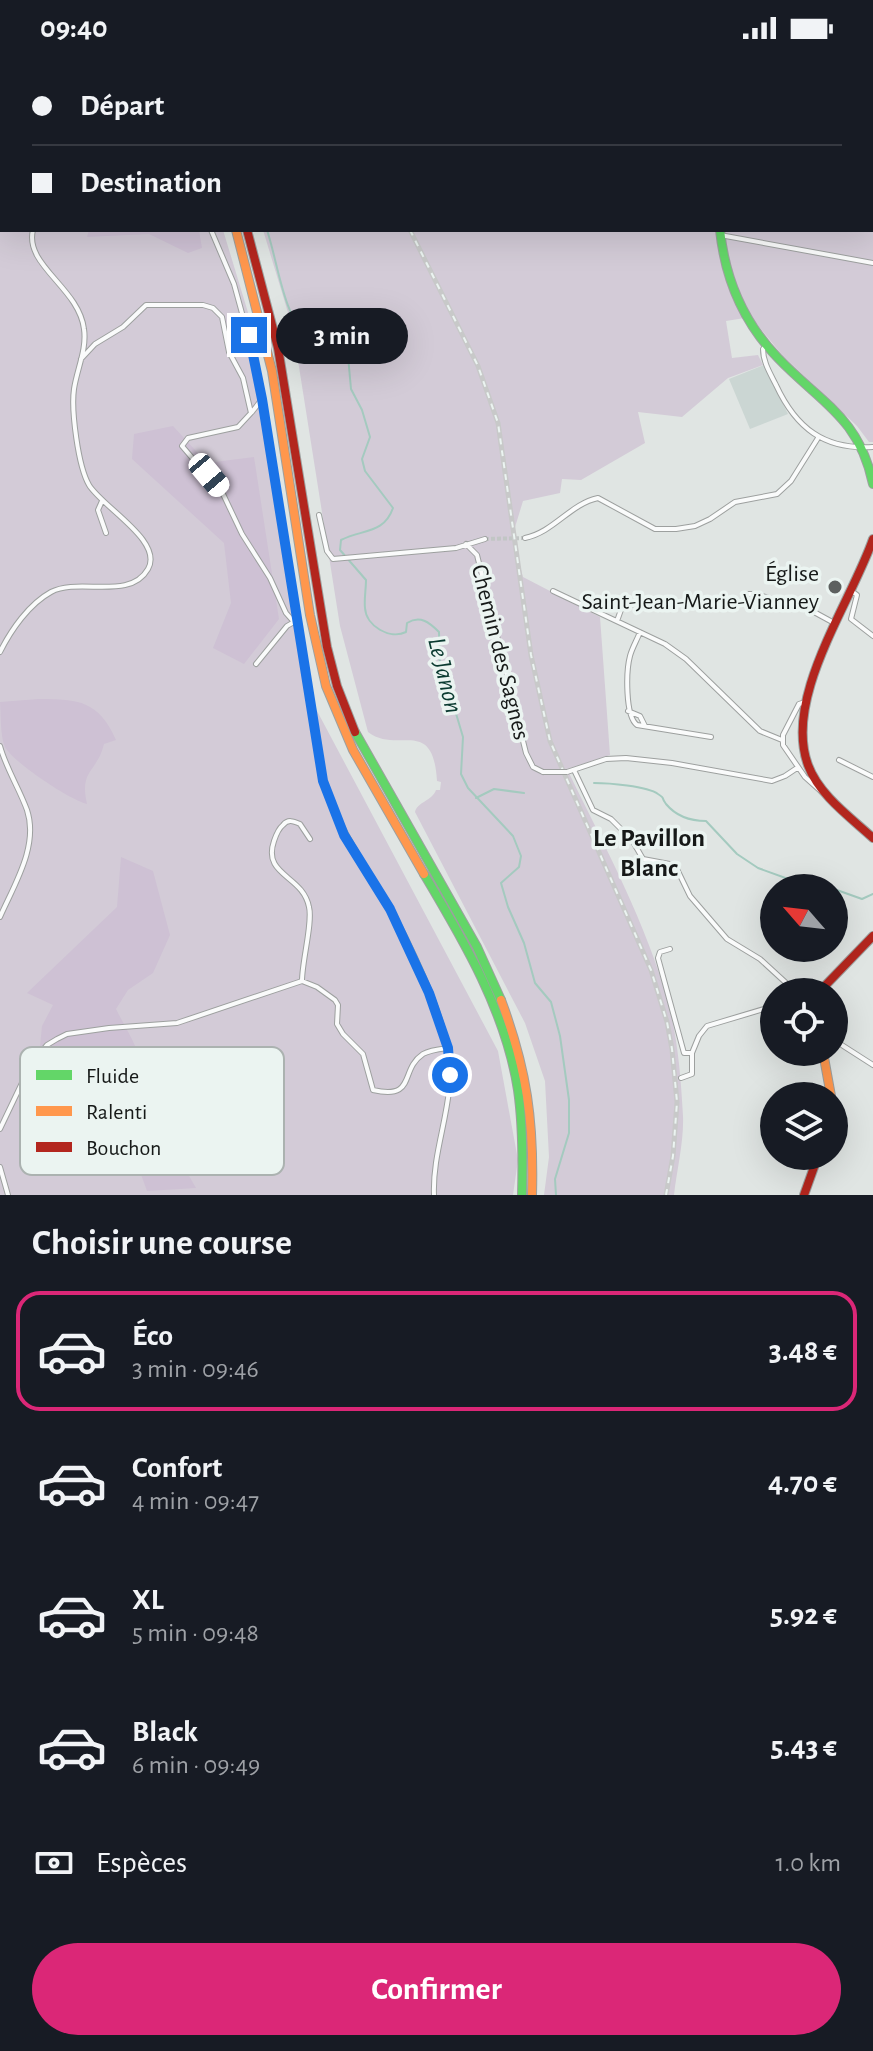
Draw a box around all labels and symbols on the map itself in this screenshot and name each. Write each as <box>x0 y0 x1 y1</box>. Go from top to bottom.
callout: 3 min <box>277 307 409 363</box>
route end <box>231 317 267 353</box>
car <box>184 449 234 501</box>
place label: Église Saint-Jean-Marie-Vianney <box>581 560 819 614</box>
street label: Chemin des Sagnes <box>467 562 533 742</box>
marker: Église Saint-Jean-Marie-Vianney <box>826 578 844 596</box>
water label: Le Janon <box>423 635 467 716</box>
district label: Le Pavillon Blanc <box>593 825 705 881</box>
north arrow <box>760 874 848 962</box>
legend <box>20 1047 284 1175</box>
route start <box>432 1057 468 1093</box>
text: Fluide <box>86 1065 139 1087</box>
text: Ralenti <box>86 1101 147 1123</box>
text: Bouchon <box>86 1137 161 1159</box>

